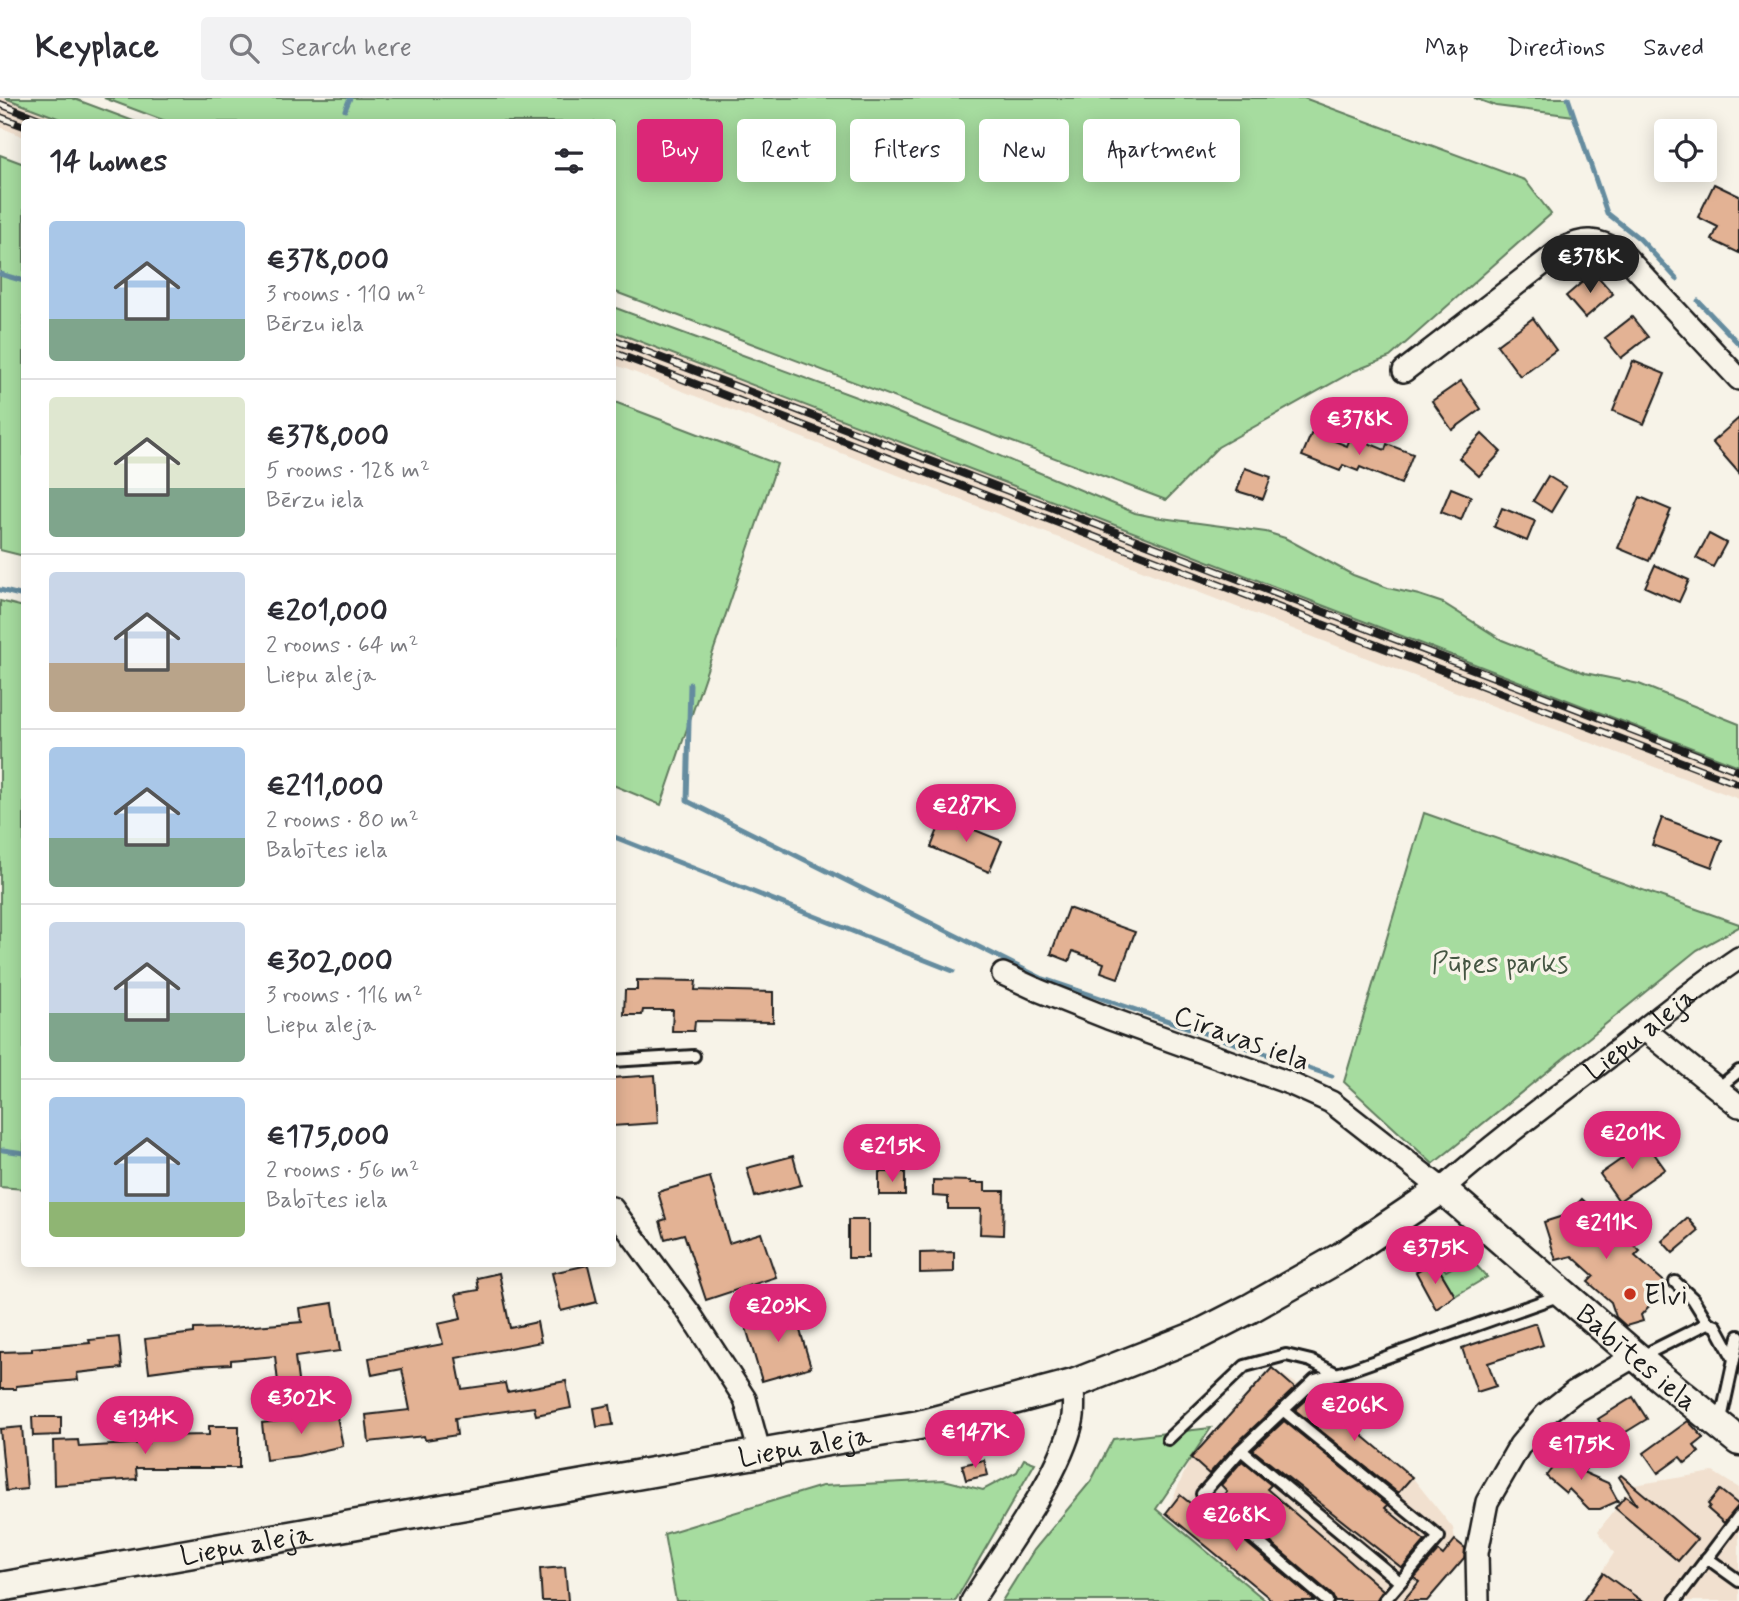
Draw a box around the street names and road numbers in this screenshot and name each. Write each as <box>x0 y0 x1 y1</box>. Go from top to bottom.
street label: Liepu aleja <box>1577 978 1706 1090</box>
street label: Cīravas iela <box>1168 998 1314 1081</box>
street label: Babītes iela <box>1567 1297 1704 1421</box>
street label: Liepu aleja <box>736 1418 874 1477</box>
street label: Liepu aleja <box>177 1516 316 1576</box>

